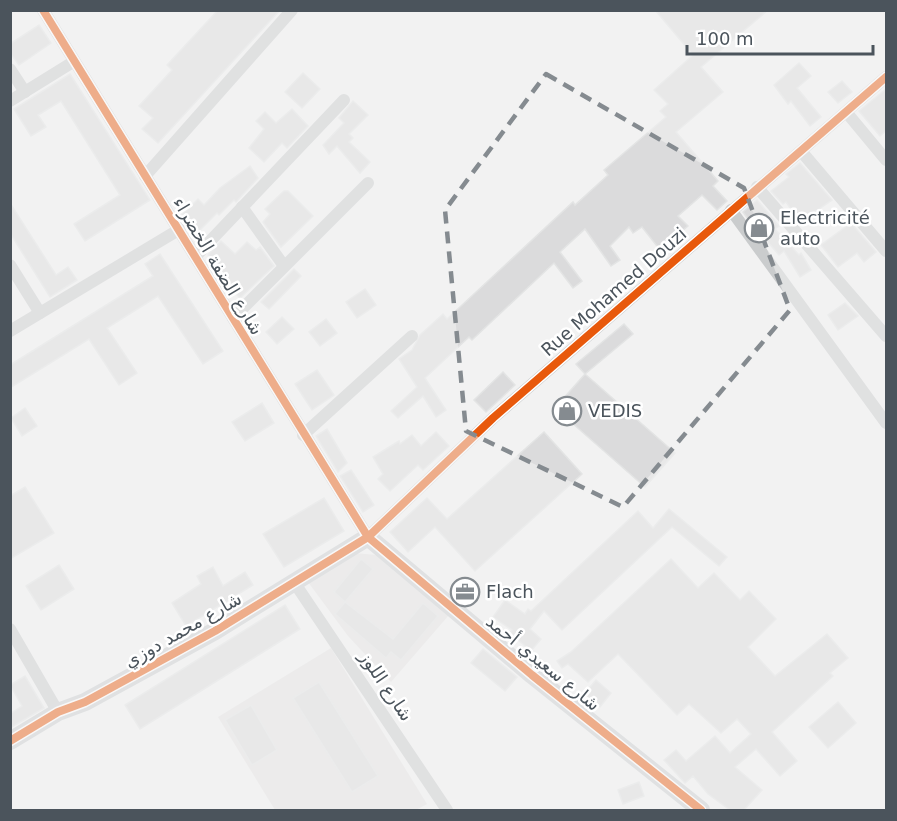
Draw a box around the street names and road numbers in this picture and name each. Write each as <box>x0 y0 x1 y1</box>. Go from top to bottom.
street label: شارع الضفة الخضراء <box>168 193 268 339</box>
street label: Rue Mohamed Douzi <box>537 223 691 360</box>
street label: شارع محمد دوزي <box>120 587 246 673</box>
street label: شارع سعيدي أحمد <box>482 610 605 716</box>
street label: شارع اللوز <box>354 646 418 725</box>

